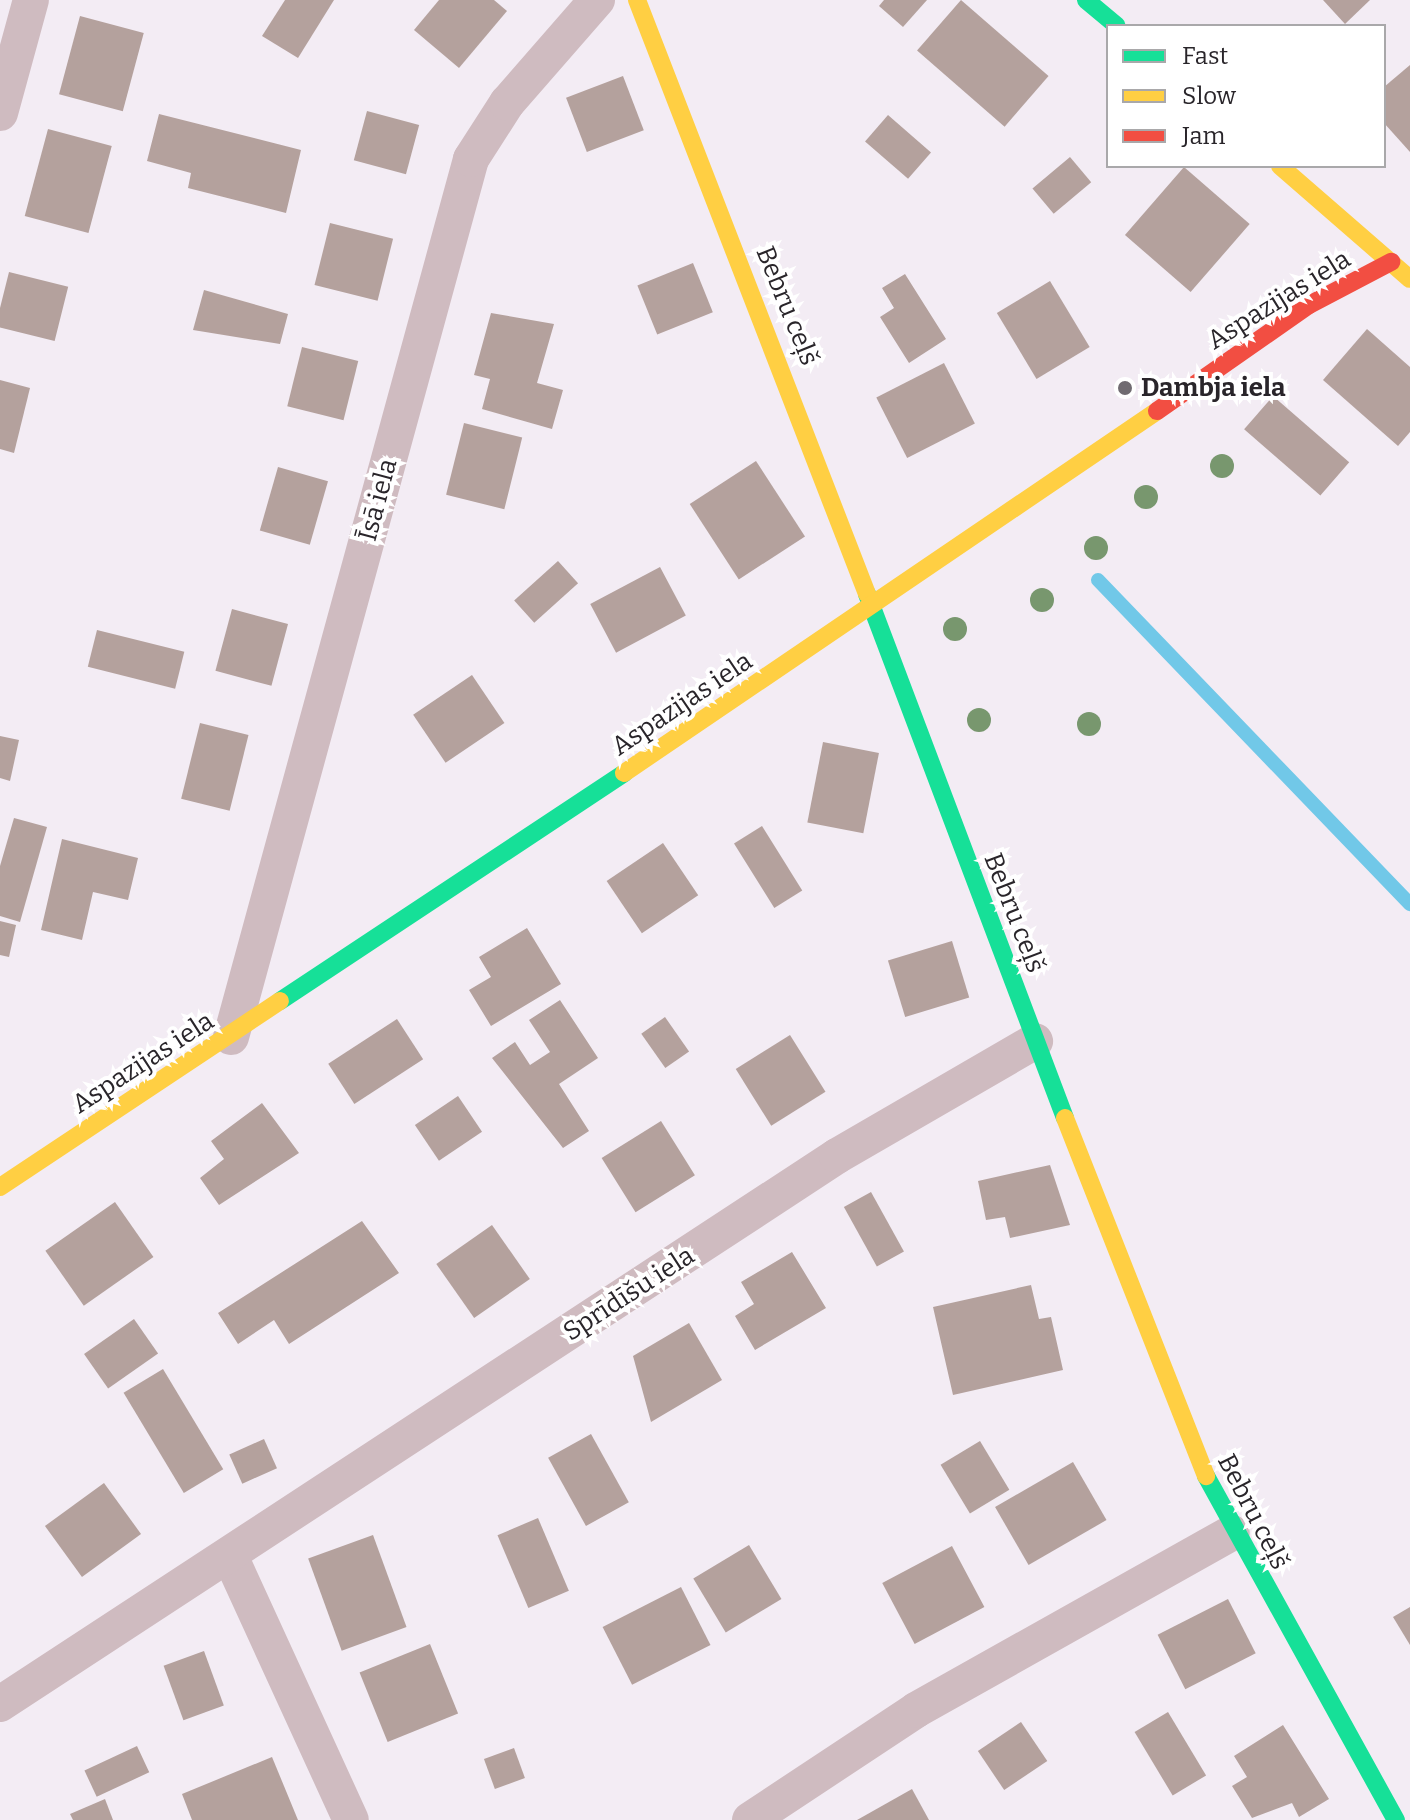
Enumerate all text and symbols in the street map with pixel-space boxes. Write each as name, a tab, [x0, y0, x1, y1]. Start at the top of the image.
legend	[1106, 24, 1386, 168]
text: Fast	[1182, 42, 1228, 70]
text: Slow	[1182, 82, 1236, 110]
text: Jam	[1182, 122, 1225, 150]
street label: Bebru ceļš	[749, 242, 825, 370]
street label: Aspazijas iela	[1202, 244, 1356, 356]
place label: Dambja iela	[1141, 372, 1286, 404]
marker: Dambja iela	[1116, 379, 1134, 397]
street label: Īsā iela	[352, 455, 404, 545]
street label: Aspazijas iela	[606, 646, 758, 762]
street label: Bebru ceļš	[977, 849, 1051, 977]
street label: Aspazijas iela	[66, 1006, 220, 1120]
street label: Sprīdīšu iela	[558, 1240, 700, 1348]
street label: Bebru ceļš	[1211, 1449, 1295, 1575]

